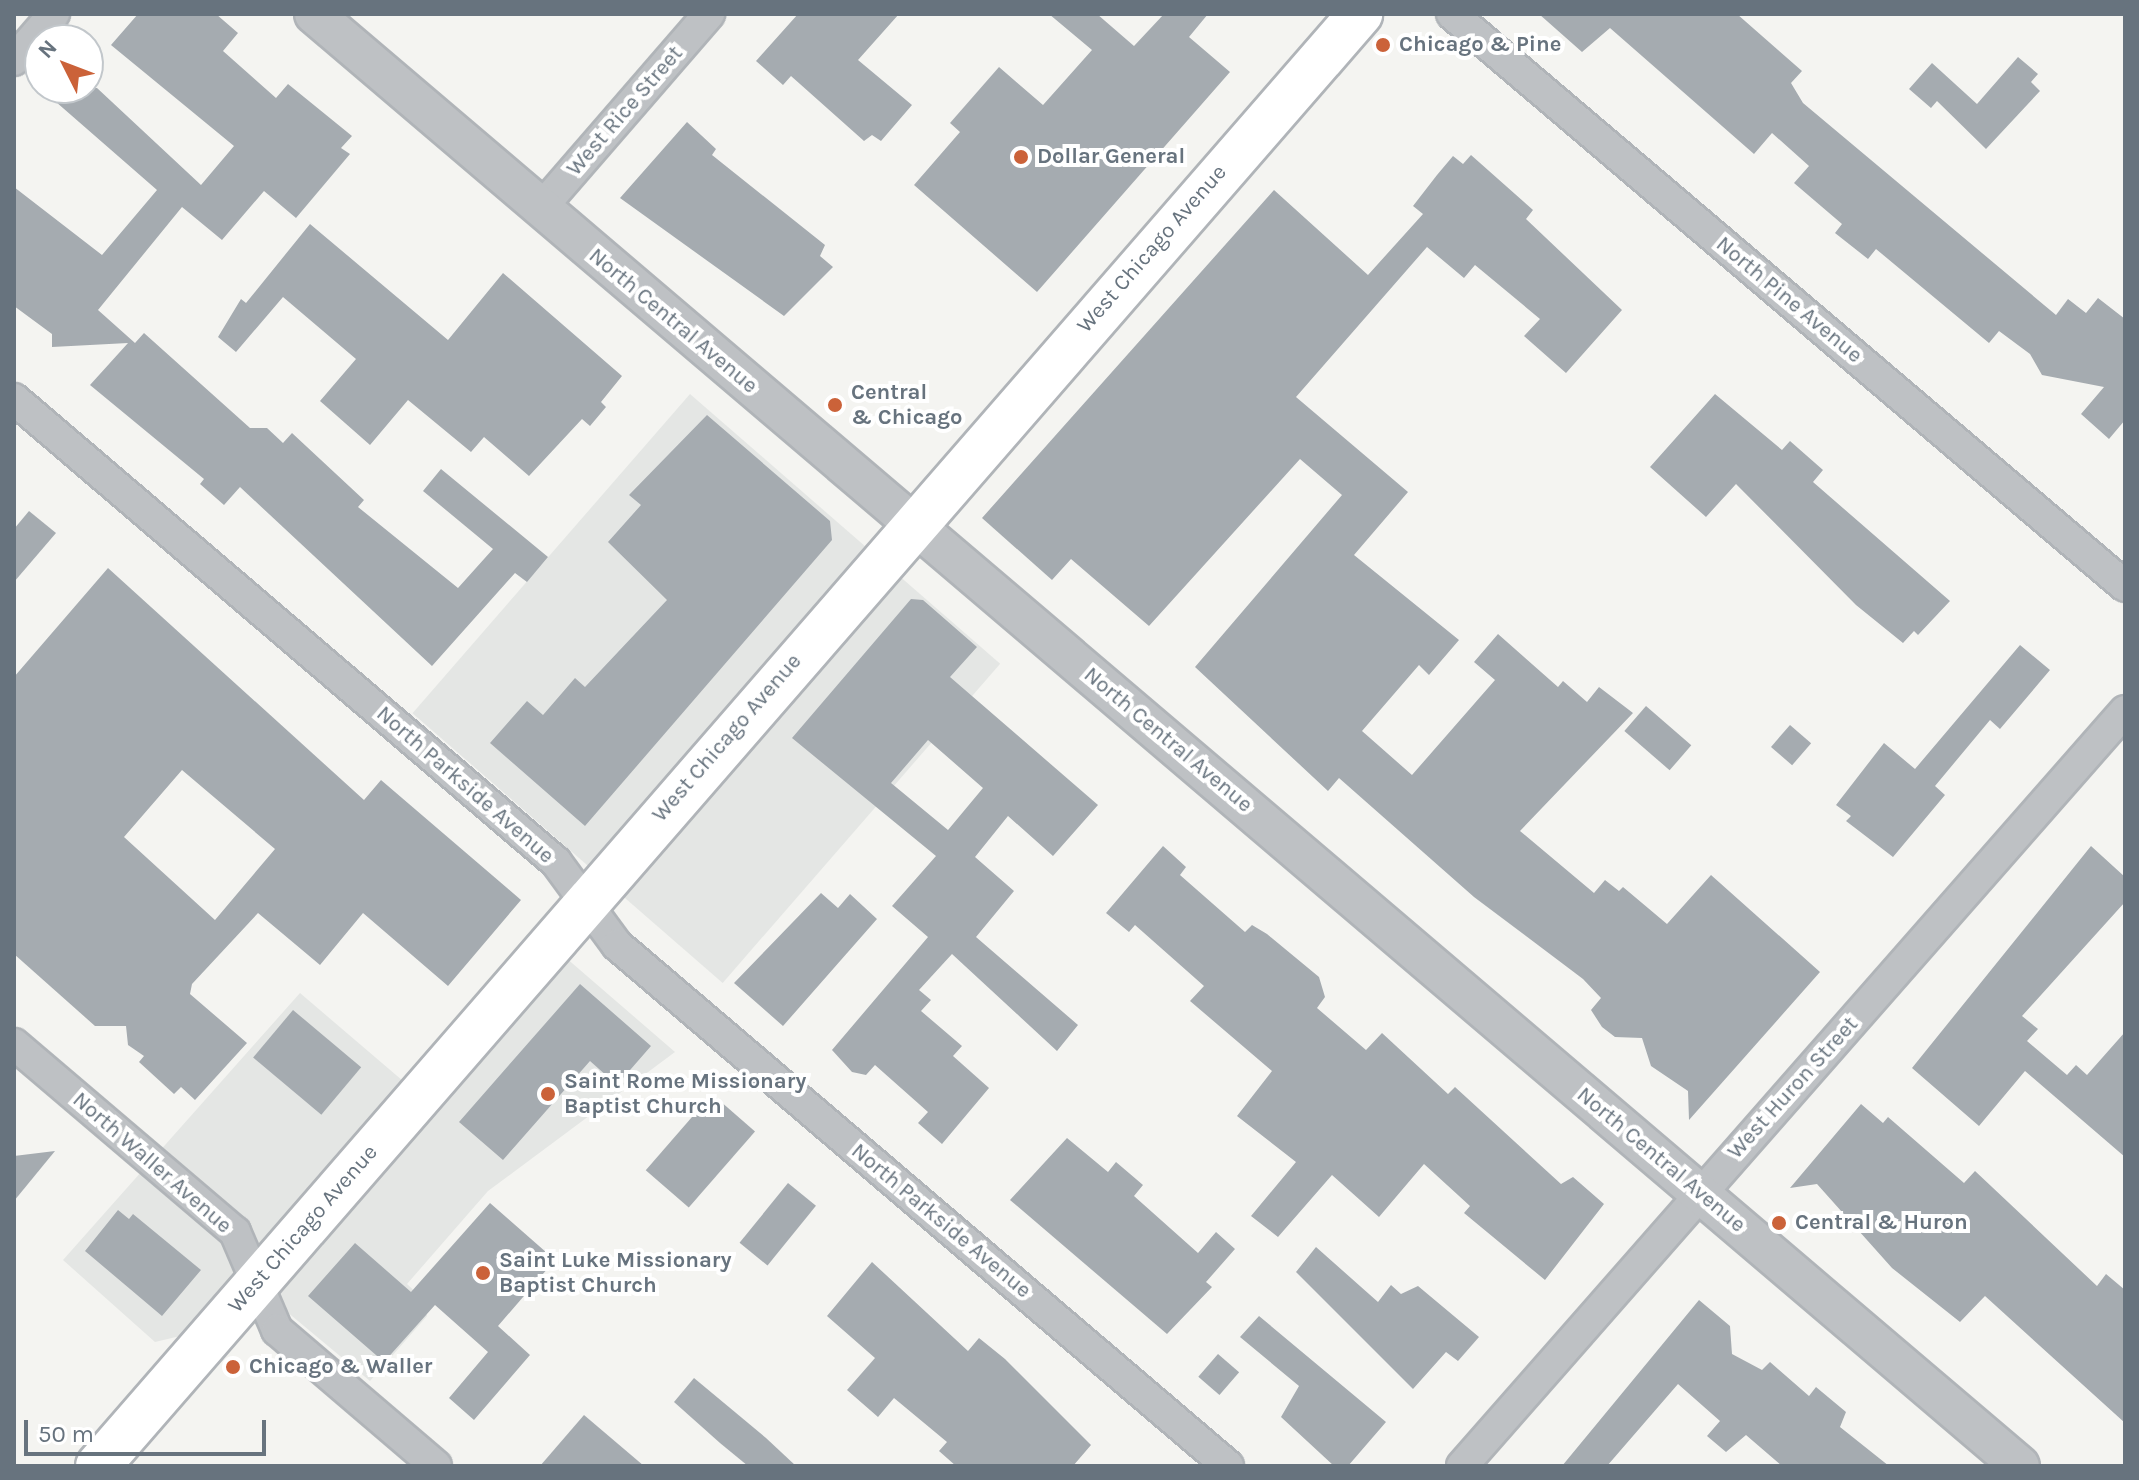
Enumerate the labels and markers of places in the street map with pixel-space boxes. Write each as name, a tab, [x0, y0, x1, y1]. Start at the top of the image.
place label: Chicago & Pine	[1399, 32, 1561, 58]
marker: Chicago & Pine	[1374, 36, 1392, 54]
place label: Dollar General	[1037, 144, 1185, 170]
marker: Dollar General	[1012, 148, 1030, 166]
place label: Central & Chicago	[851, 379, 962, 430]
marker: Central & Chicago	[826, 396, 844, 414]
place label: Saint Rome Missionary Baptist Church	[564, 1068, 806, 1120]
marker: Saint Rome Missionary Baptist Church	[539, 1085, 557, 1103]
place label: Central & Huron	[1795, 1210, 1968, 1236]
marker: Central & Huron	[1770, 1214, 1788, 1232]
place label: Saint Luke Missionary Baptist Church	[499, 1247, 732, 1298]
marker: Saint Luke Missionary Baptist Church	[474, 1264, 492, 1282]
place label: Chicago & Waller	[249, 1354, 433, 1380]
marker: Chicago & Waller	[224, 1358, 242, 1376]

